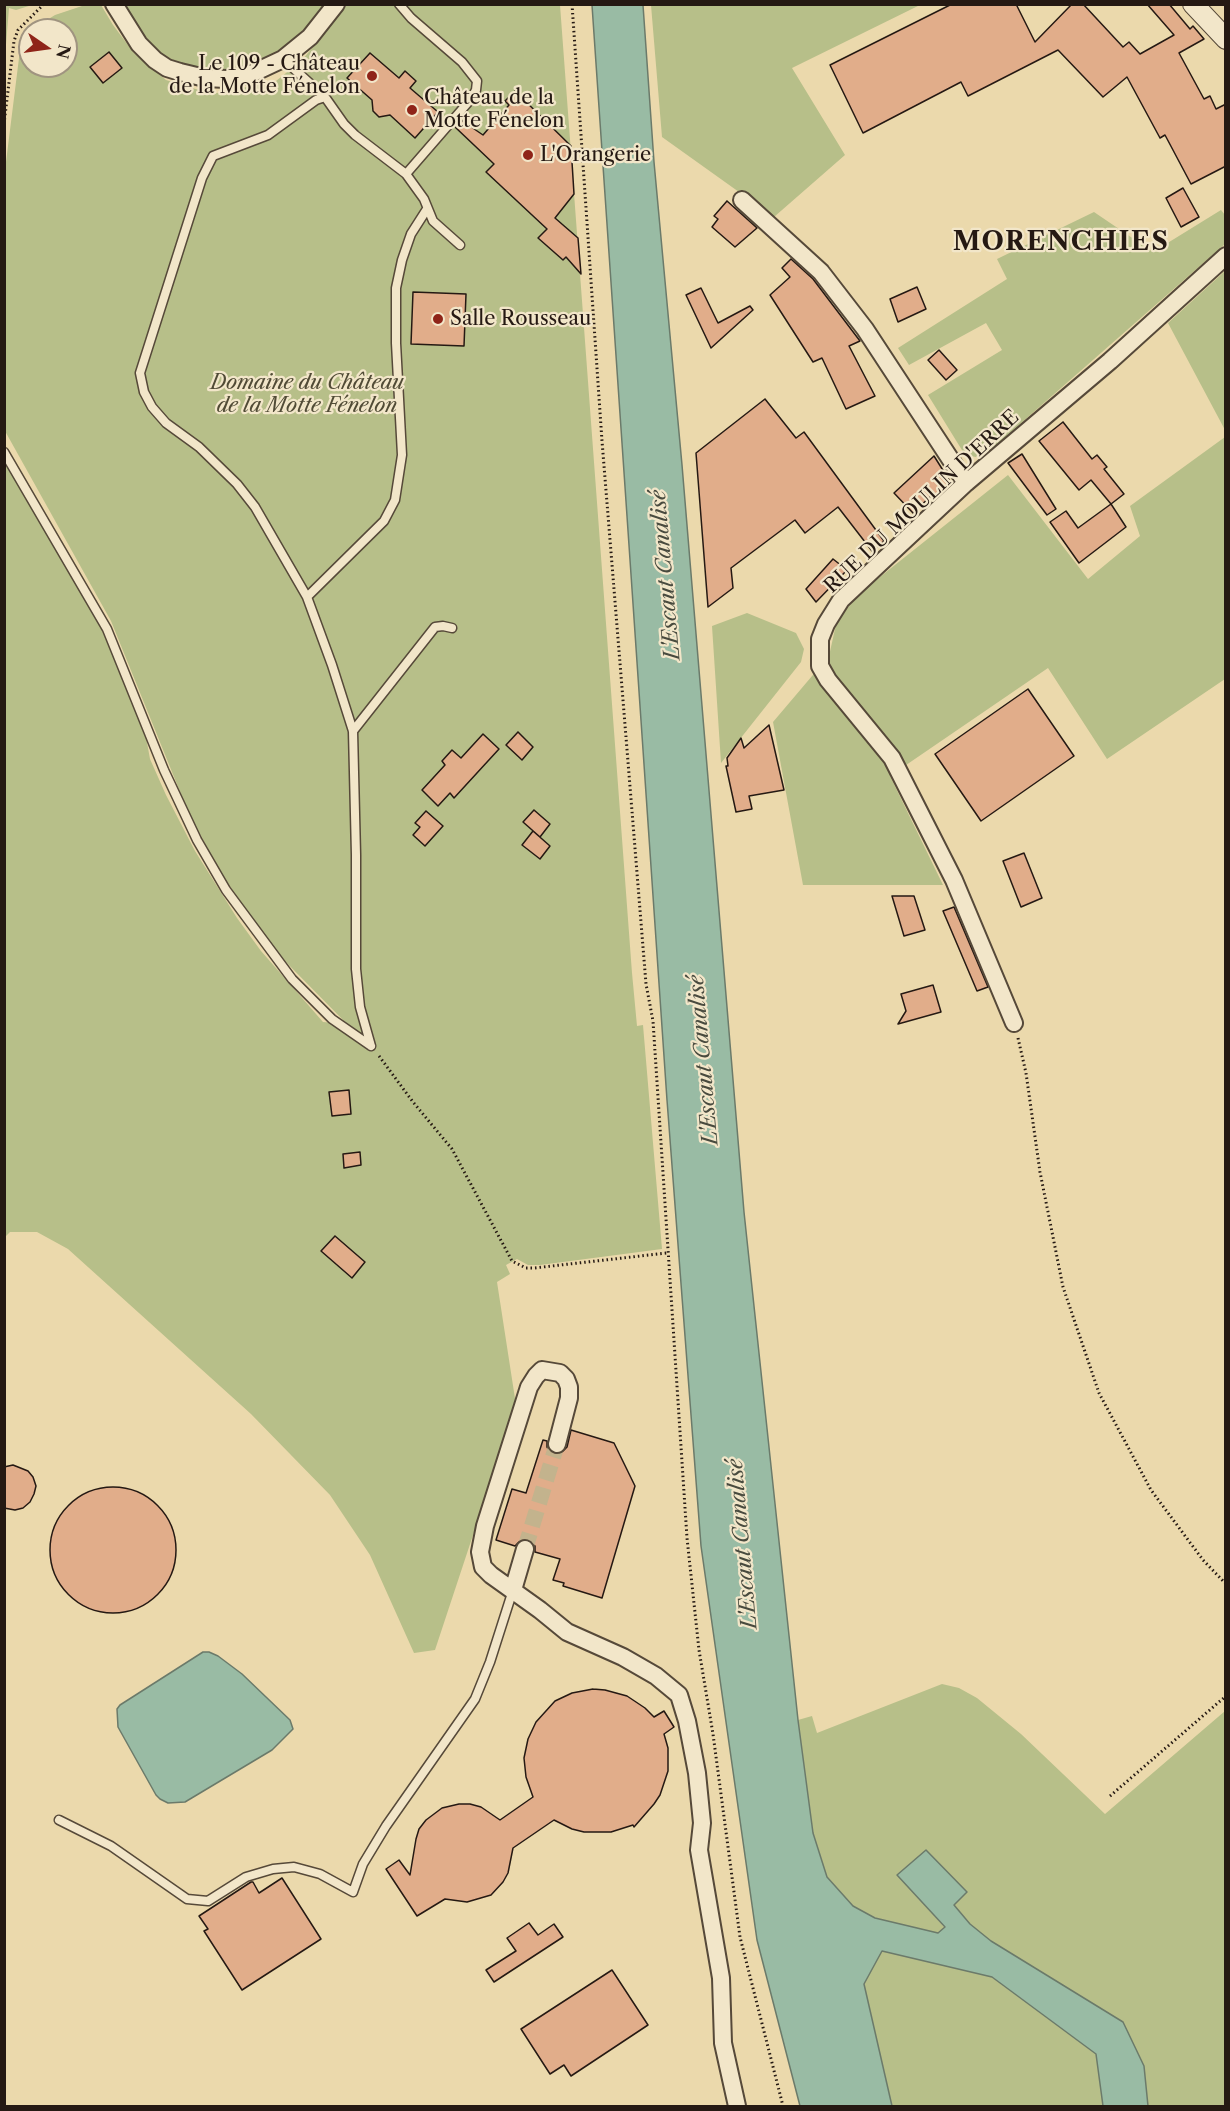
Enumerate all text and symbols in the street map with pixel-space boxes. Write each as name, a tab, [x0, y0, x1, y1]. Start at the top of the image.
north arrow	[18, 18, 78, 78]
text: N	[52, 43, 75, 61]
place label: Le 109 - Château de la Motte Fénelon	[169, 52, 360, 99]
marker: Le 109 - Château de la Motte Fénelon	[365, 69, 379, 83]
place label: Château de la Motte Fénelon	[424, 86, 564, 133]
marker: Château de la Motte Fénelon	[405, 103, 419, 117]
place label: L'Orangerie	[540, 143, 651, 167]
marker: L'Orangerie	[521, 148, 535, 162]
district label: MORENCHIES	[953, 226, 1169, 258]
place label: Salle Rousseau	[450, 307, 591, 331]
marker: Salle Rousseau	[431, 312, 445, 326]
park label: Domaine du Château de la Motte Fénelon	[210, 371, 404, 418]
street label: RUE DU MOULIN D'ERRE	[820, 405, 1024, 599]
water label: L'Escaut Canalisé	[646, 489, 686, 661]
water label: L'Escaut Canalisé	[684, 974, 724, 1146]
water label: L'Escaut Canalisé	[723, 1458, 763, 1630]

